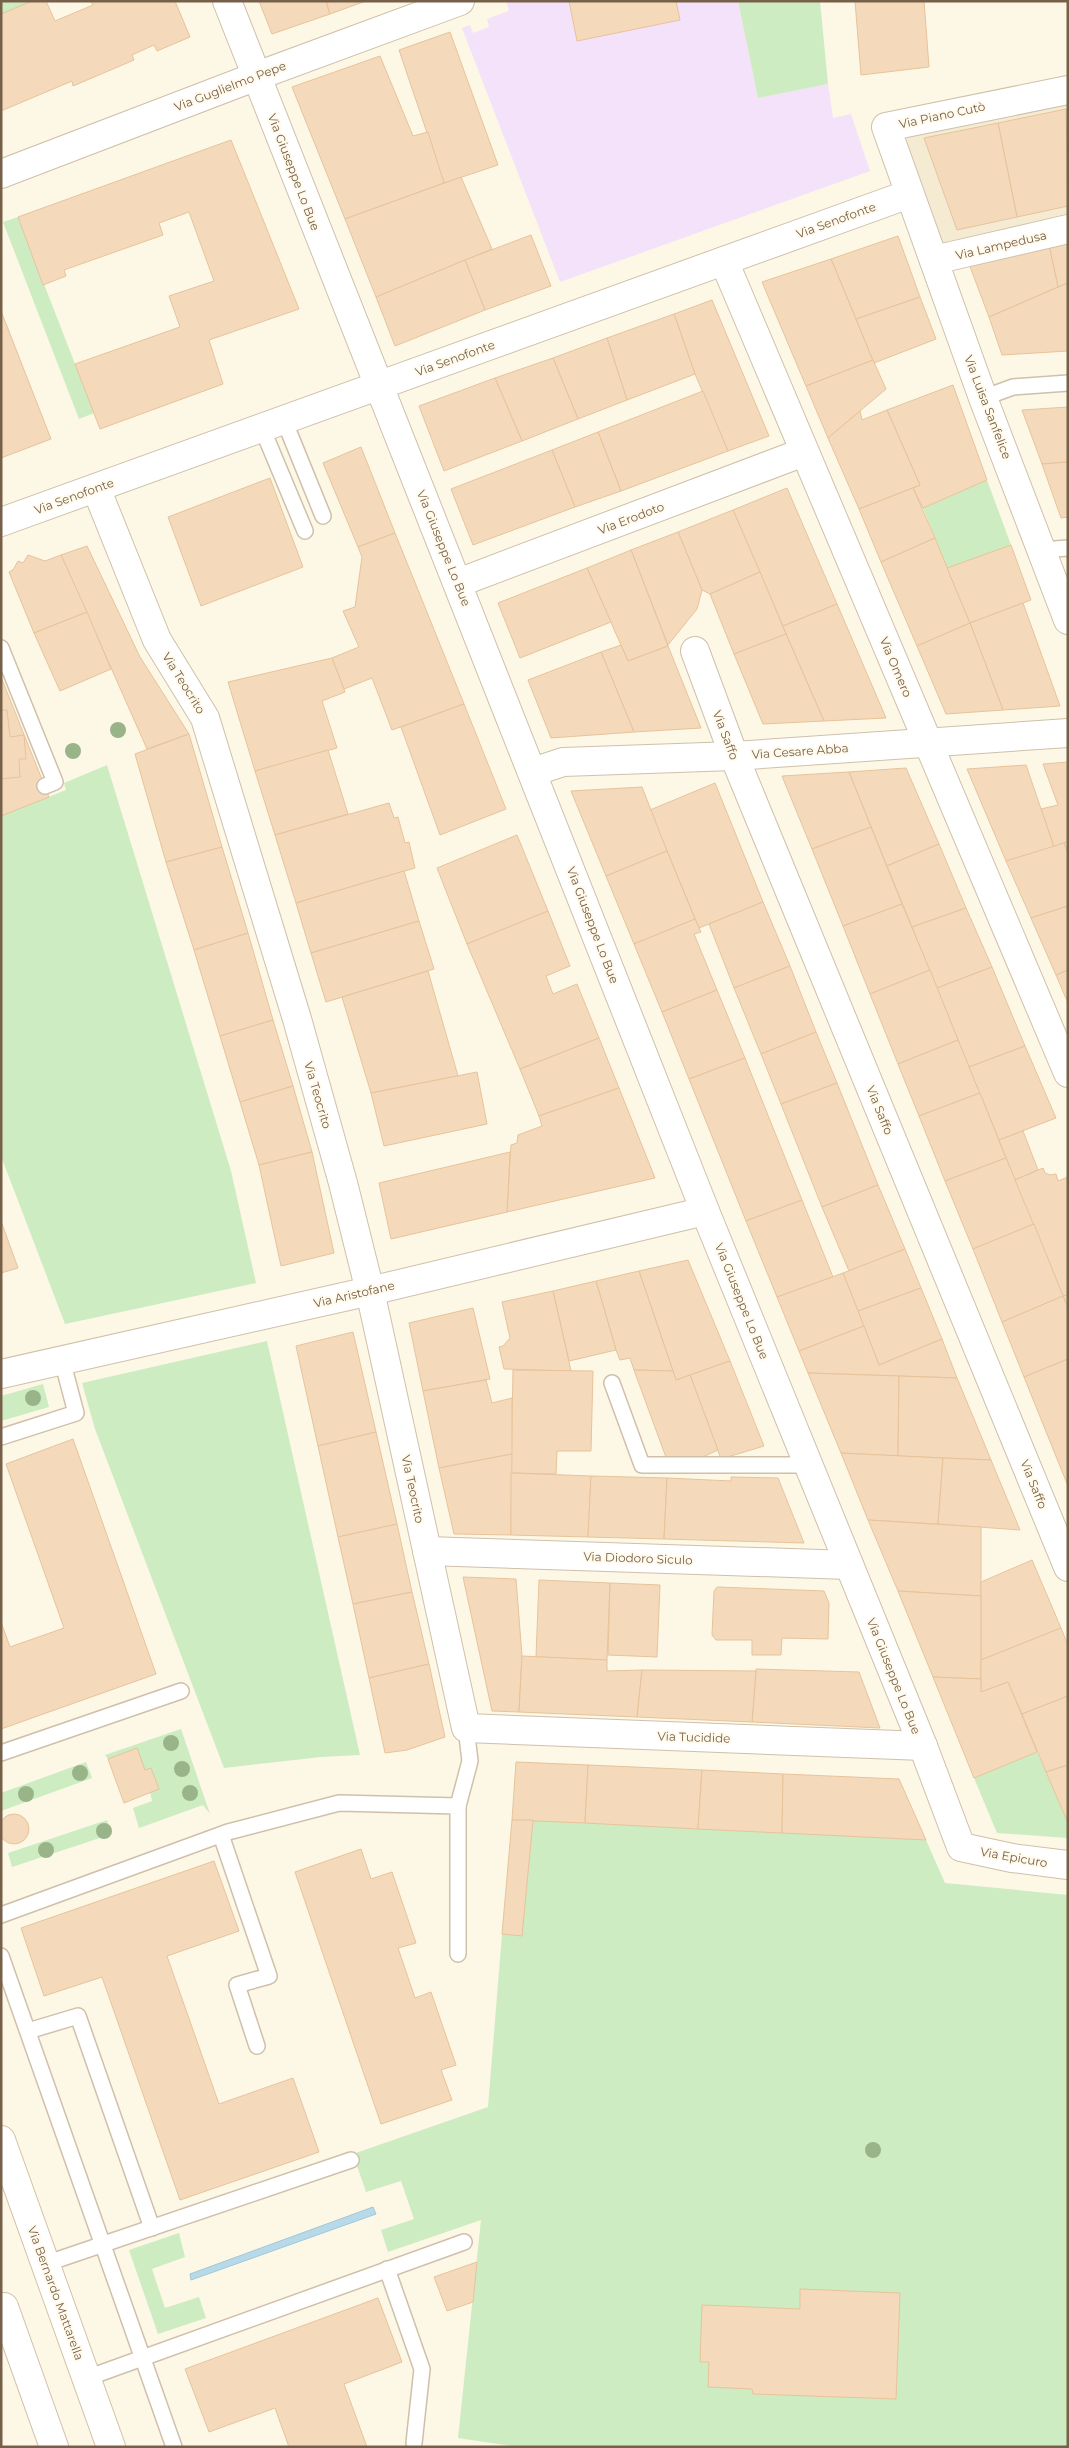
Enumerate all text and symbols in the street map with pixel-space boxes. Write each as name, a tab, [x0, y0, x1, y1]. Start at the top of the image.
street label: Via Guglielmo Pepe	[172, 58, 288, 114]
street label: Via Piano Cutò	[897, 99, 987, 131]
street label: Via Giuseppe Lo Bue	[265, 111, 323, 233]
street label: Via Senofonte	[794, 199, 878, 241]
street label: Via Lampedusa	[954, 227, 1048, 263]
street label: Via Senofonte	[413, 337, 497, 379]
street label: Via Luisa Sanfelice	[961, 353, 1015, 461]
street label: Via Senofonte	[32, 475, 116, 517]
street label: Via Giuseppe Lo Bue	[414, 488, 474, 608]
street label: Via Erodoto	[596, 499, 666, 537]
street label: Via Omero	[877, 635, 915, 699]
street label: Via Teocrito	[159, 650, 209, 716]
street label: Via Saffo	[710, 708, 742, 762]
street label: Via Cesare Abba	[751, 740, 849, 762]
street label: Via Giuseppe Lo Bue	[564, 864, 622, 986]
street label: Via Teocrito	[301, 1060, 335, 1130]
street label: Via Saffo	[863, 1083, 897, 1137]
street label: Via Giuseppe Lo Bue	[712, 1241, 772, 1361]
street label: Via Aristofane	[312, 1277, 396, 1311]
street label: Via Teocrito	[398, 1454, 428, 1524]
street label: Via Saffo	[1017, 1457, 1051, 1511]
street label: Via Diodoro Siculo	[583, 1549, 693, 1567]
street label: Via Giuseppe Lo Bue	[864, 1616, 924, 1736]
street label: Via Tucidide	[657, 1728, 731, 1746]
street label: Via Epicuro	[979, 1844, 1049, 1870]
street label: Via Bernardo Mattarella	[25, 2224, 87, 2362]

